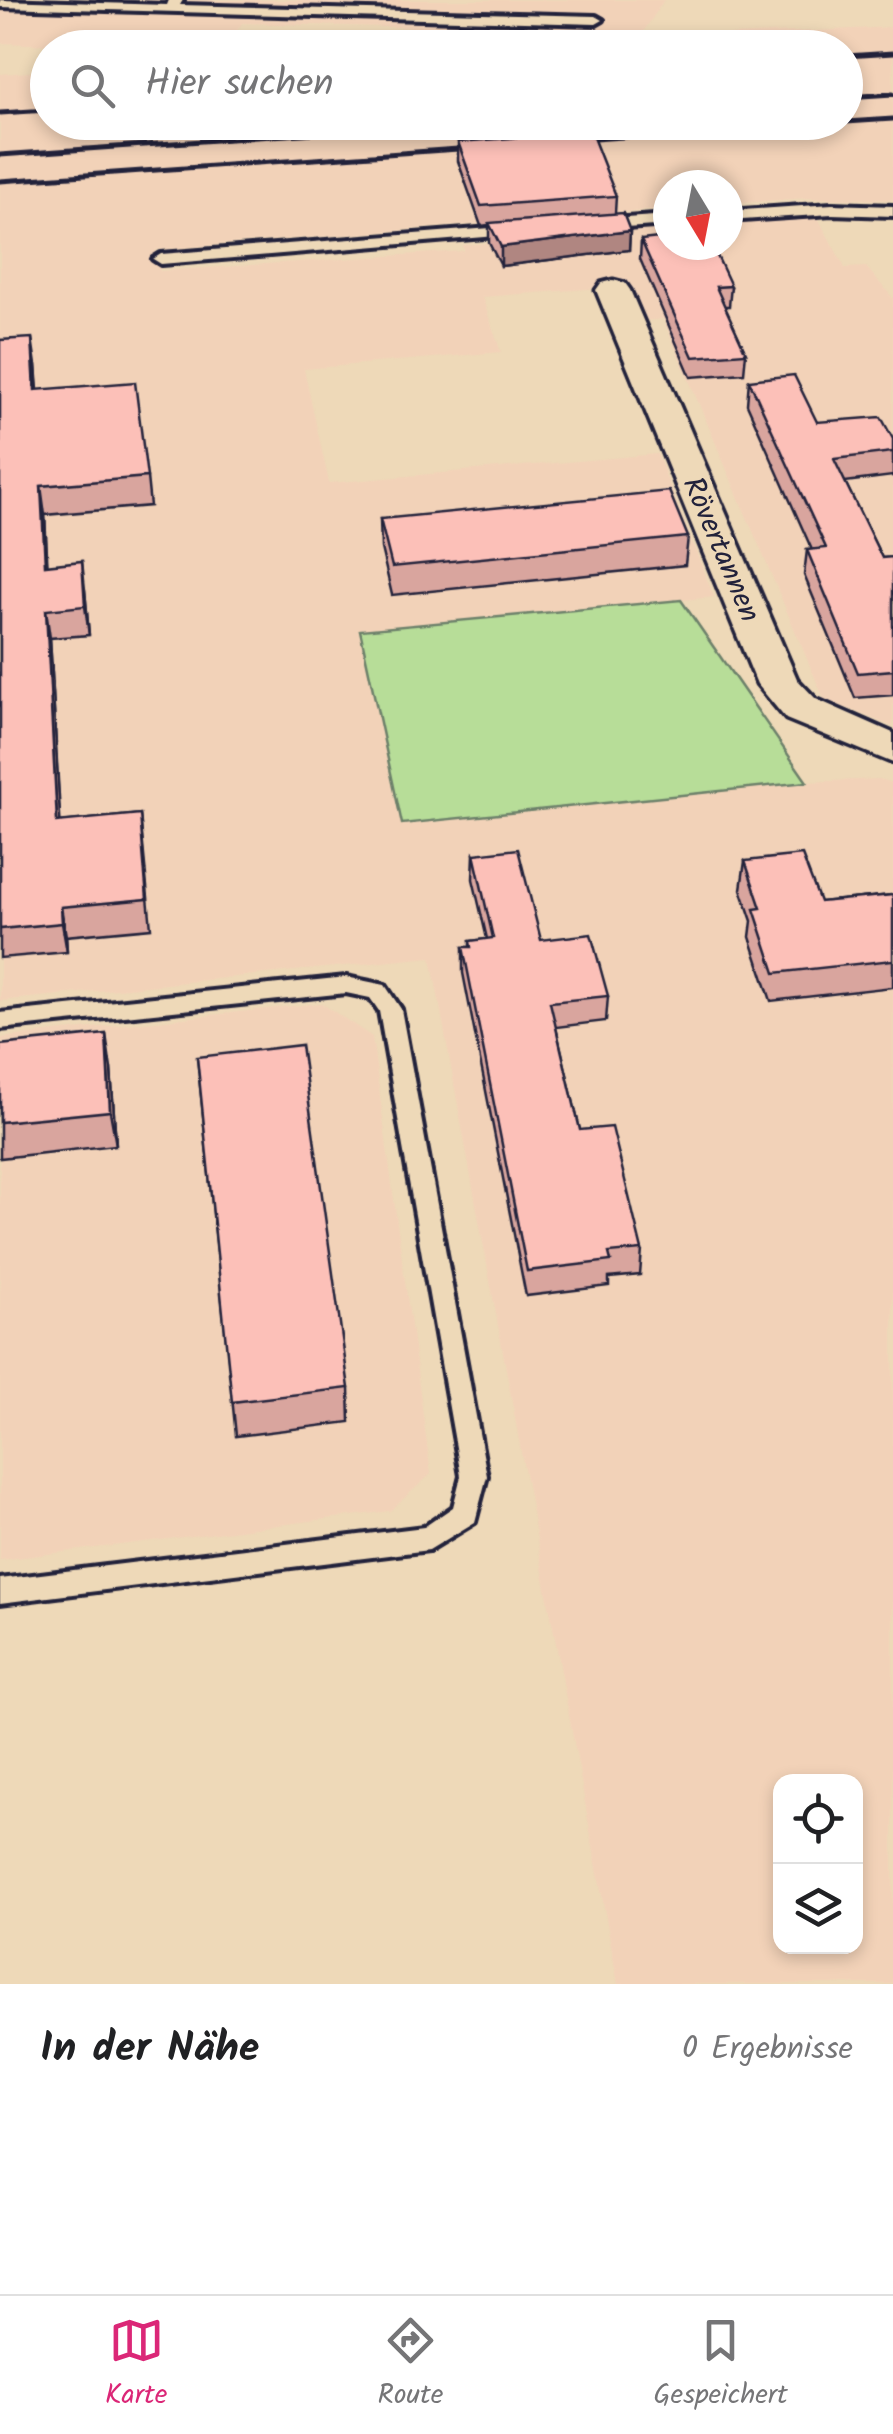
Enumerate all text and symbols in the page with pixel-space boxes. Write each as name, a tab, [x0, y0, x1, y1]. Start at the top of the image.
search box	[30, 30, 863, 140]
text: Hier suchen	[145, 55, 334, 115]
icon: search	[65, 58, 120, 113]
north arrow	[653, 170, 743, 260]
street label: Rövertannen	[668, 469, 772, 630]
map controls	[773, 1774, 863, 1954]
button: locate	[773, 1774, 863, 1864]
button: layers	[773, 1864, 863, 1954]
text: In der Nähe	[40, 2016, 259, 2083]
text: 0 Ergebnisse	[682, 2024, 853, 2075]
tab: Karte	[105, 2313, 167, 2418]
tab: Route	[377, 2313, 443, 2418]
tab: Gespeichert	[654, 2313, 788, 2418]

